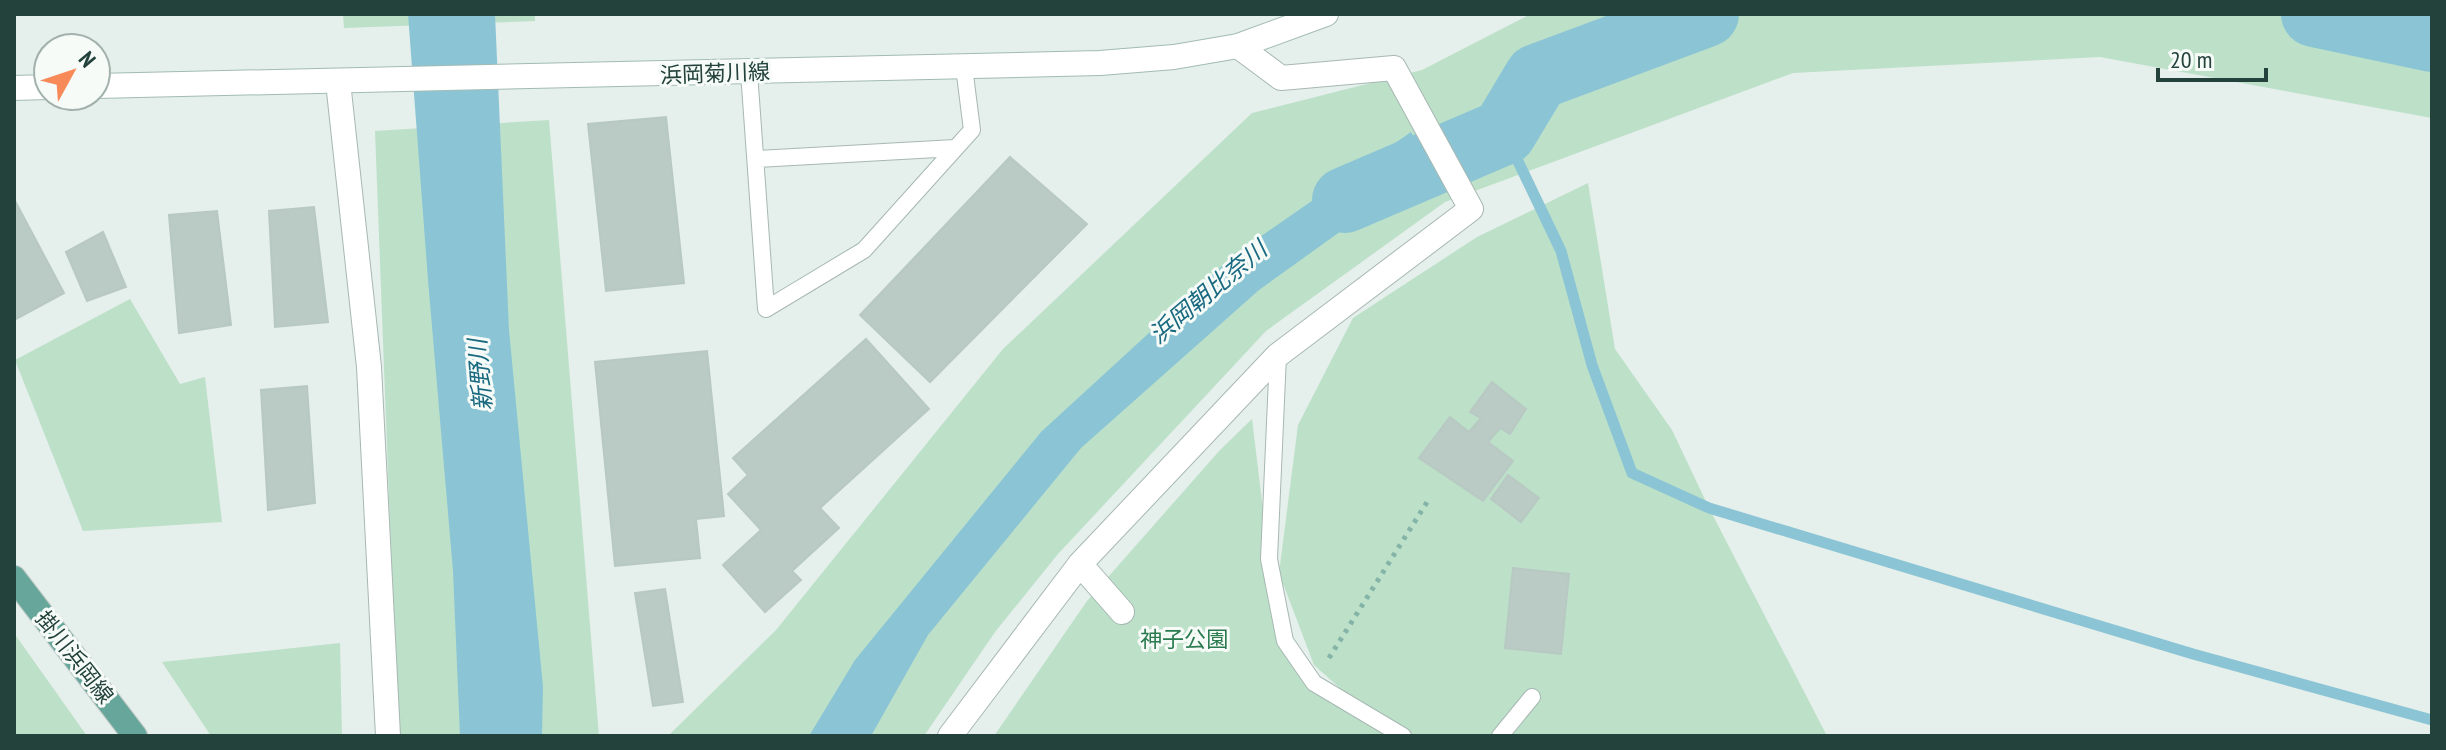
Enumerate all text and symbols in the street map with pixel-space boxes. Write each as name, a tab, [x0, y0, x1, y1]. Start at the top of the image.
north arrow	[32, 32, 112, 112]
scale bar	[2158, 32, 2266, 82]
text: 20 m	[2170, 44, 2212, 75]
text: N	[73, 46, 102, 73]
street label: 浜岡菊川線	[660, 57, 770, 89]
water label: 浜岡朝比奈川	[1143, 232, 1275, 350]
water label: 新野川	[461, 335, 499, 412]
street label: 掛川浜岡線	[30, 605, 120, 709]
park label: 神子公園	[1140, 625, 1228, 653]

